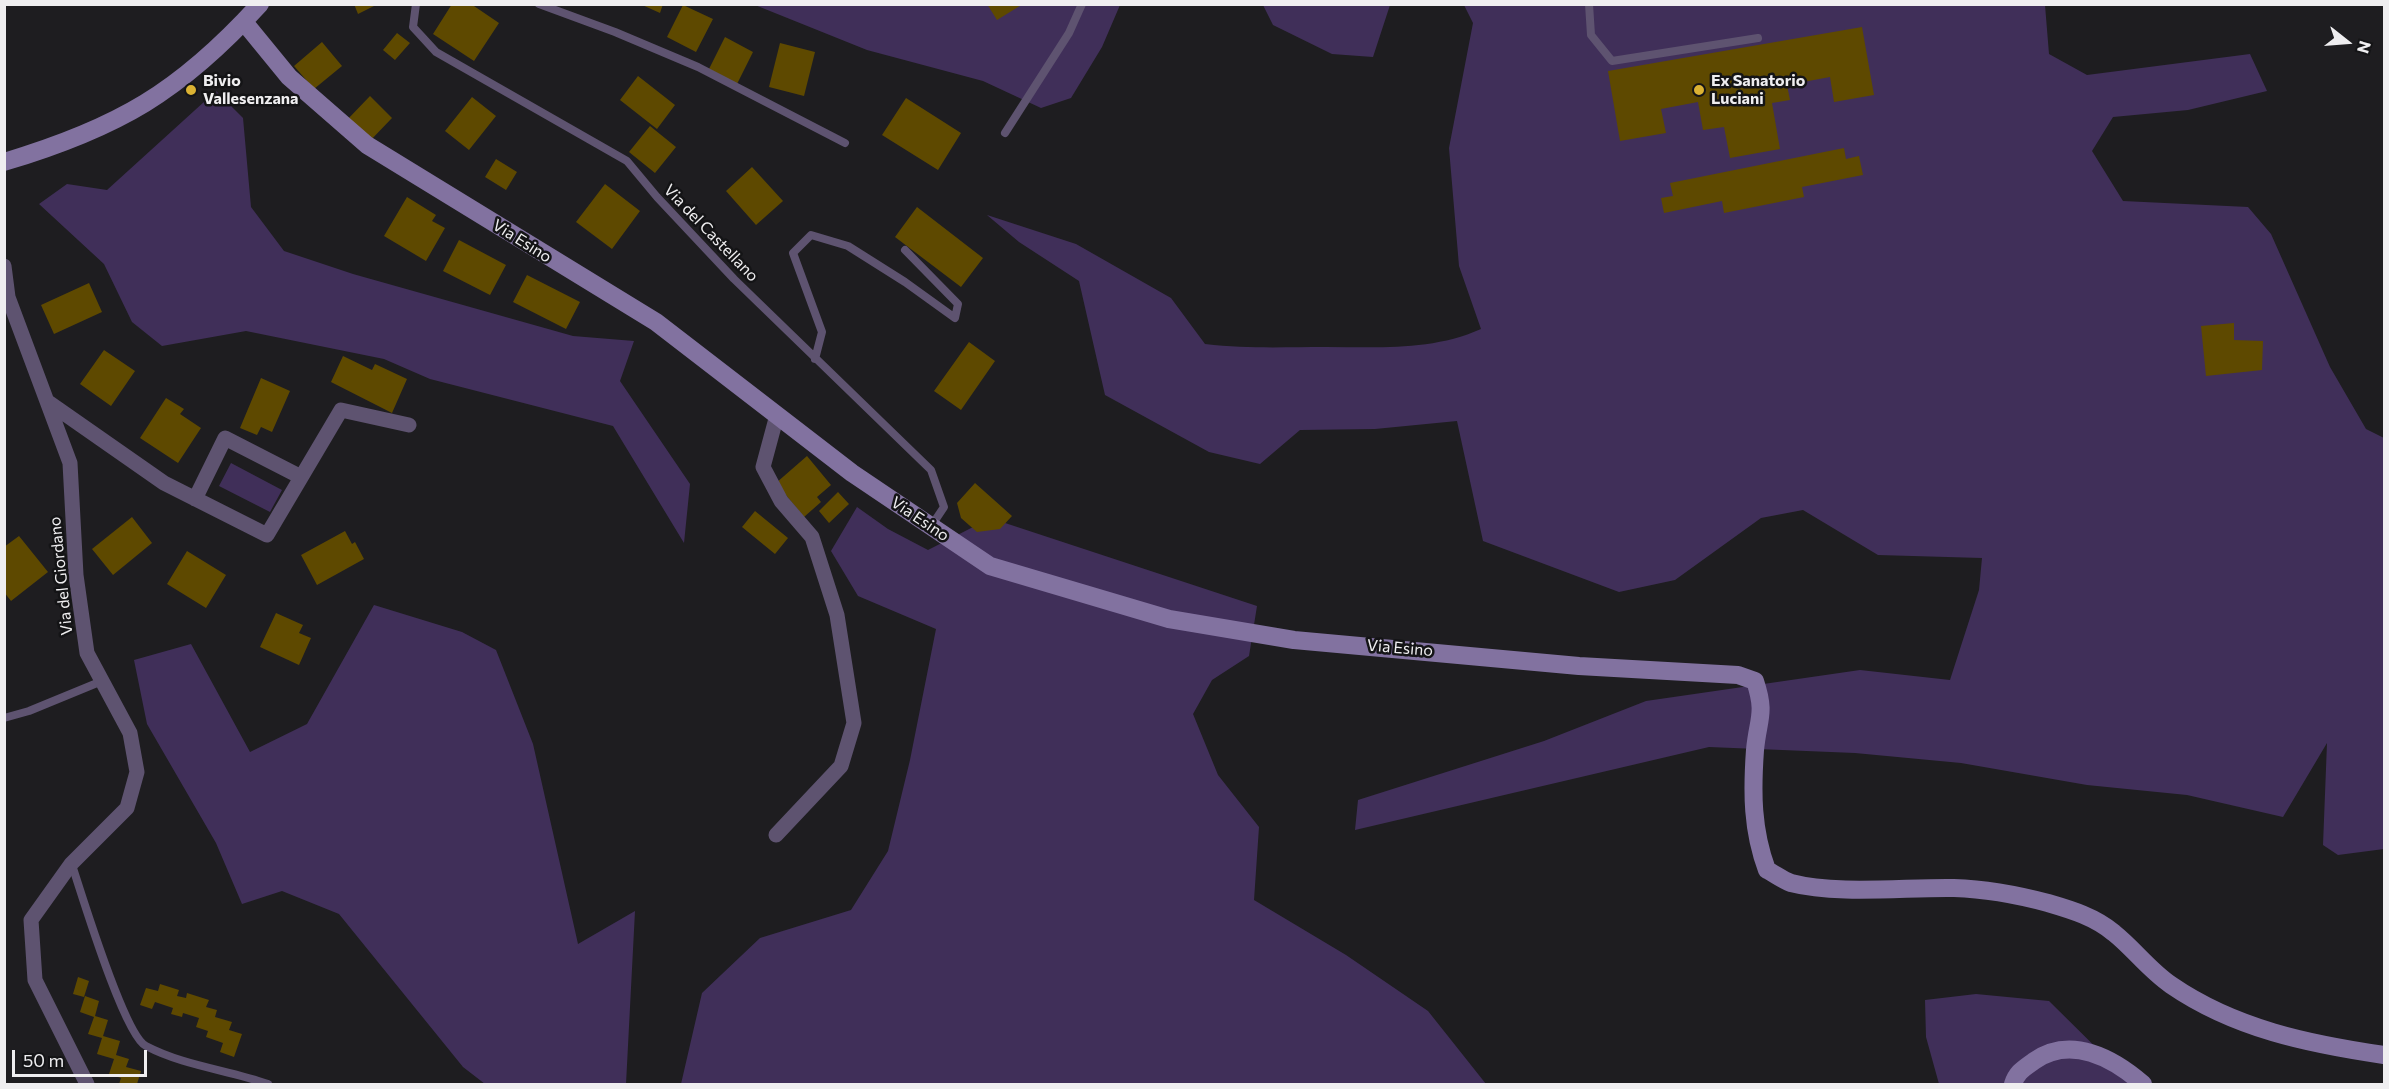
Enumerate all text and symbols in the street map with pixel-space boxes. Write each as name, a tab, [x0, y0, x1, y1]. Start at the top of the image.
north arrow	[2317, 12, 2377, 72]
text: N	[2354, 39, 2376, 56]
place label: Bivio Vallesenzana	[203, 71, 299, 109]
place label: Ex Sanatorio Luciani	[1711, 71, 1805, 109]
marker: Bivio Vallesenzana	[184, 83, 198, 97]
marker: Ex Sanatorio Luciani	[1692, 83, 1706, 97]
street label: Via del Castellano	[660, 180, 762, 286]
street label: Via Esino	[489, 215, 555, 267]
street label: Via Esino	[887, 493, 953, 545]
street label: Via del Giordano	[45, 516, 77, 636]
street label: Via Esino	[1366, 636, 1434, 660]
scale bar	[15, 1038, 150, 1076]
text: 50 m	[23, 1049, 64, 1071]

